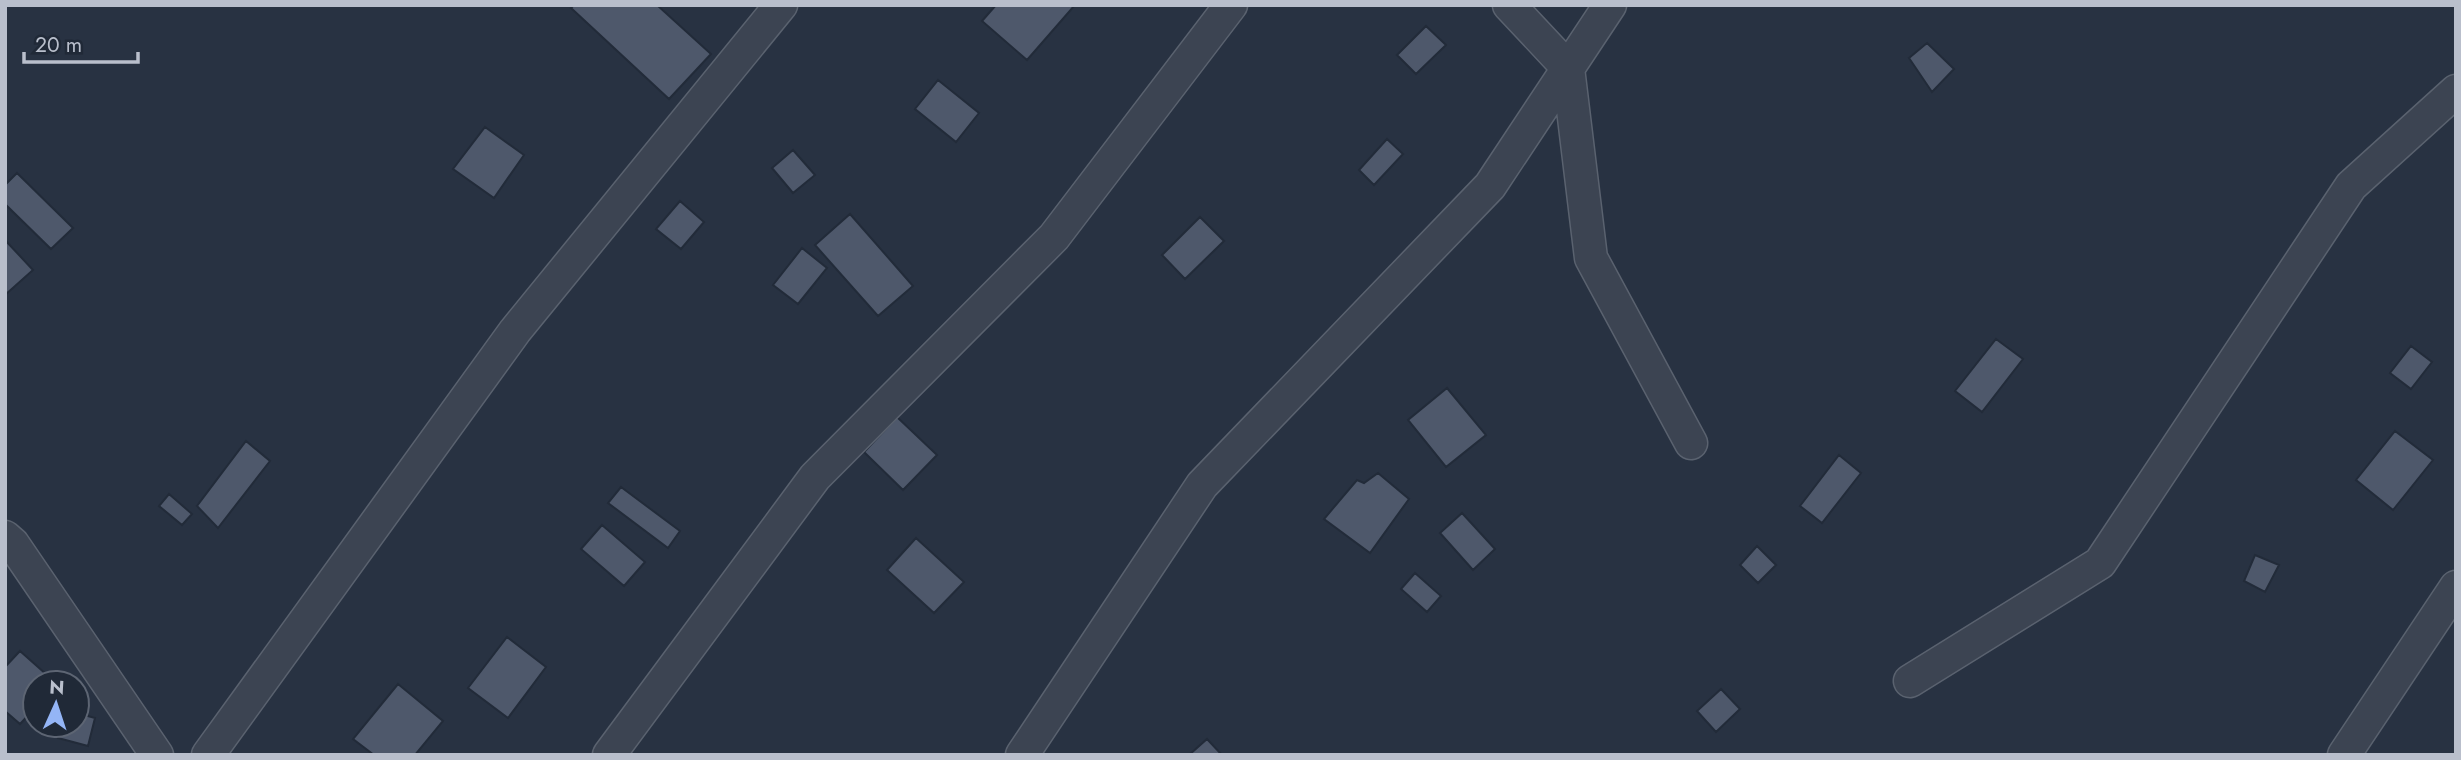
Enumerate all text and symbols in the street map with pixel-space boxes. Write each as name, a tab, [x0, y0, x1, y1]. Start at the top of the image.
scale bar	[24, 21, 138, 65]
text: 20 m	[35, 30, 82, 60]
north arrow	[21, 669, 91, 739]
text: N	[49, 674, 65, 701]

